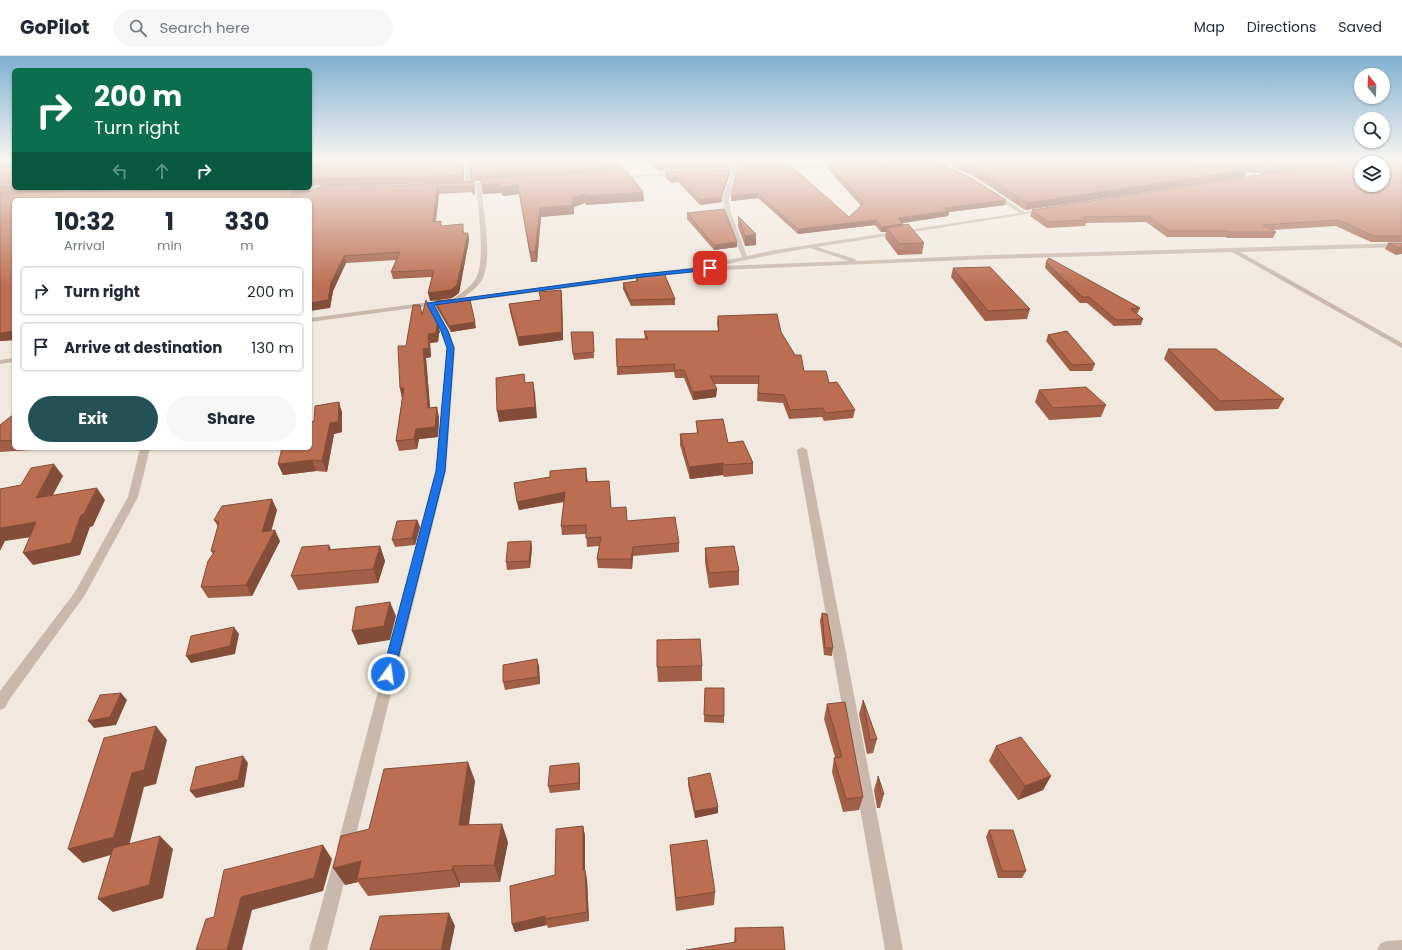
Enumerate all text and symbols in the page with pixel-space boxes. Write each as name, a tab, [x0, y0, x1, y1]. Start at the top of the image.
search box	[113, 10, 393, 46]
text: GoPilot	[20, 14, 89, 41]
icon: search	[127, 17, 149, 39]
text: Search here	[159, 17, 250, 38]
text: Map	[1194, 17, 1225, 37]
text: Directions	[1247, 17, 1316, 37]
text: Saved	[1338, 17, 1382, 37]
north arrow	[1354, 68, 1390, 104]
map controls	[1354, 68, 1390, 192]
text: 200 m	[94, 77, 182, 116]
icon: right	[28, 84, 80, 136]
button: search	[1354, 112, 1390, 148]
text: Turn right	[94, 115, 180, 140]
button: layers	[1354, 156, 1390, 192]
icon: left	[109, 160, 131, 182]
icon: ahead	[151, 160, 173, 182]
icon: right	[193, 160, 215, 182]
text: 10:32	[55, 205, 114, 238]
text: 1	[165, 205, 174, 238]
text: 330	[225, 205, 269, 238]
text: Arrival	[64, 236, 105, 255]
text: min	[157, 236, 182, 255]
text: m	[240, 236, 254, 255]
pin	[693, 251, 727, 285]
icon: arrive	[699, 257, 721, 279]
icon: right	[30, 280, 52, 302]
text: Turn right	[64, 281, 140, 302]
text: 200 m	[247, 281, 294, 302]
icon: arrive	[30, 336, 52, 358]
text: Arrive at destination	[64, 337, 222, 358]
text: 130 m	[251, 337, 294, 358]
button: Exit	[28, 396, 158, 442]
button: Share	[166, 396, 296, 442]
position arrow	[367, 653, 409, 695]

